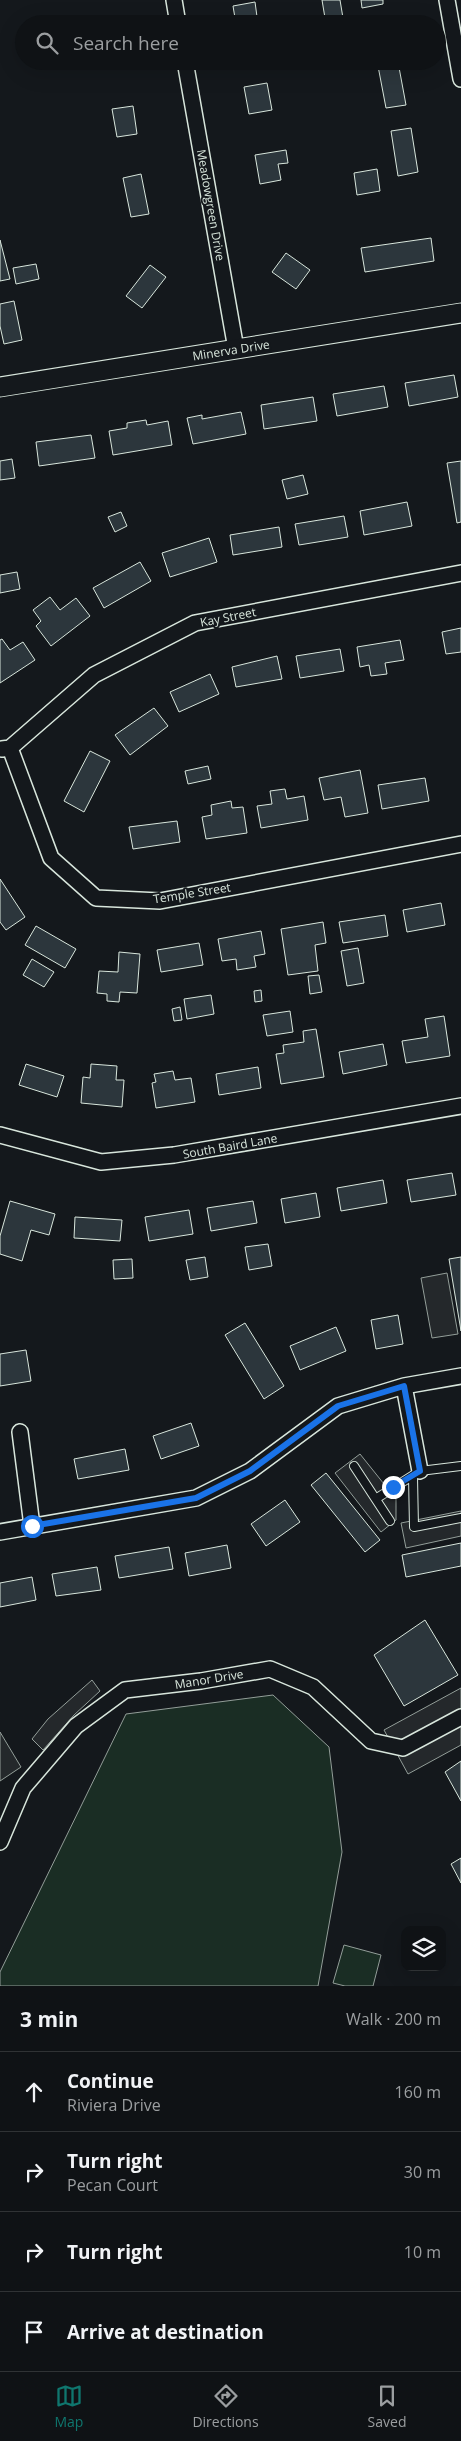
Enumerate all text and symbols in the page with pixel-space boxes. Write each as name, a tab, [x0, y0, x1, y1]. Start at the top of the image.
search box	[15, 15, 446, 70]
icon: search	[33, 29, 61, 57]
text: Search here	[73, 30, 179, 56]
street label: Meadowgreen Drive	[193, 148, 229, 262]
street label: Minerva Drive	[191, 335, 271, 364]
street label: Kay Street	[199, 603, 257, 631]
street label: Temple Street	[152, 878, 232, 908]
street label: South Baird Lane	[181, 1129, 279, 1163]
route end	[382, 1476, 405, 1499]
route start	[21, 1515, 44, 1538]
street label: Manor Drive	[173, 1665, 245, 1693]
map controls	[401, 1926, 446, 1971]
button: layers	[401, 1926, 446, 1971]
text: 3 min	[20, 2005, 78, 2033]
text: Walk · 200 m	[346, 2008, 441, 2030]
text: Continue	[67, 2068, 154, 2094]
icon: ahead	[20, 2078, 48, 2106]
text: 160 m	[395, 2081, 441, 2103]
text: Riviera Drive	[67, 2094, 161, 2116]
text: Turn right	[67, 2148, 162, 2174]
icon: right	[20, 2158, 48, 2186]
text: 30 m	[404, 2161, 441, 2183]
text: Pecan Court	[67, 2174, 158, 2196]
icon: right	[20, 2238, 48, 2266]
text: Turn right	[67, 2239, 162, 2265]
text: 10 m	[404, 2241, 441, 2263]
icon: arrive	[20, 2318, 48, 2346]
text: Arrive at destination	[67, 2319, 264, 2345]
tab: Map	[54, 2382, 83, 2431]
tab: Directions	[192, 2382, 259, 2431]
tab: Saved	[368, 2382, 406, 2431]

